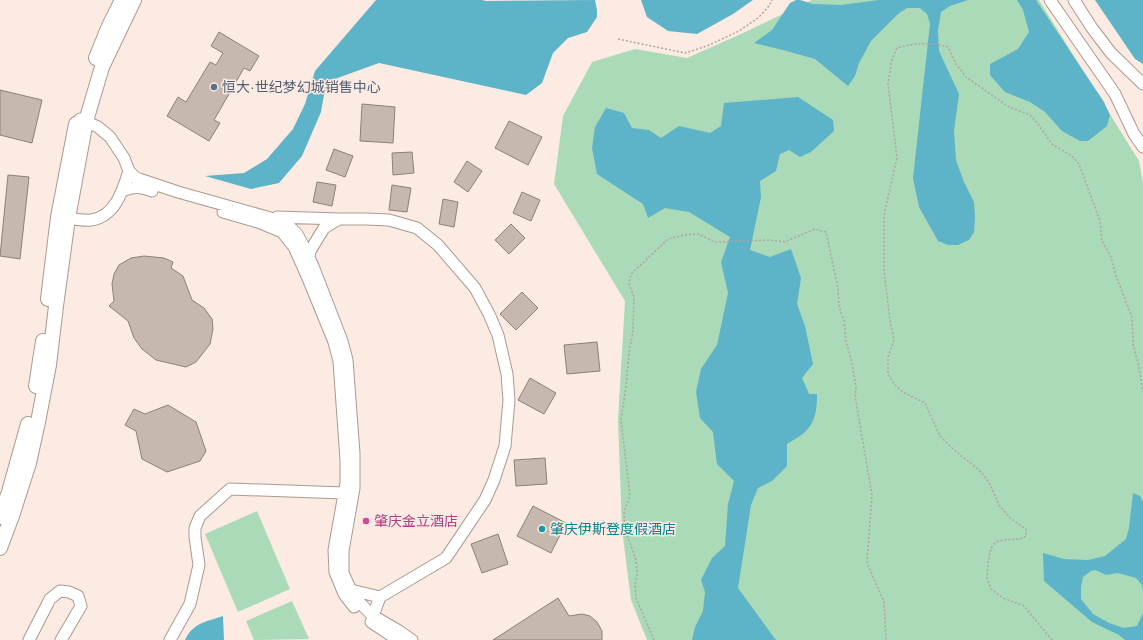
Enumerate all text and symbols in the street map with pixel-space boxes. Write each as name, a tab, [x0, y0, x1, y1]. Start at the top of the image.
place label: 恒大·世纪梦幻城销售中心	[222, 79, 381, 95]
marker: 恒大·世纪梦幻城销售中心	[209, 82, 219, 92]
place label: 肇庆金立酒店	[374, 513, 458, 529]
marker: 肇庆金立酒店	[361, 516, 371, 526]
place label: 肇庆伊斯登度假酒店	[550, 521, 676, 537]
marker: 肇庆伊斯登度假酒店	[537, 524, 547, 534]

